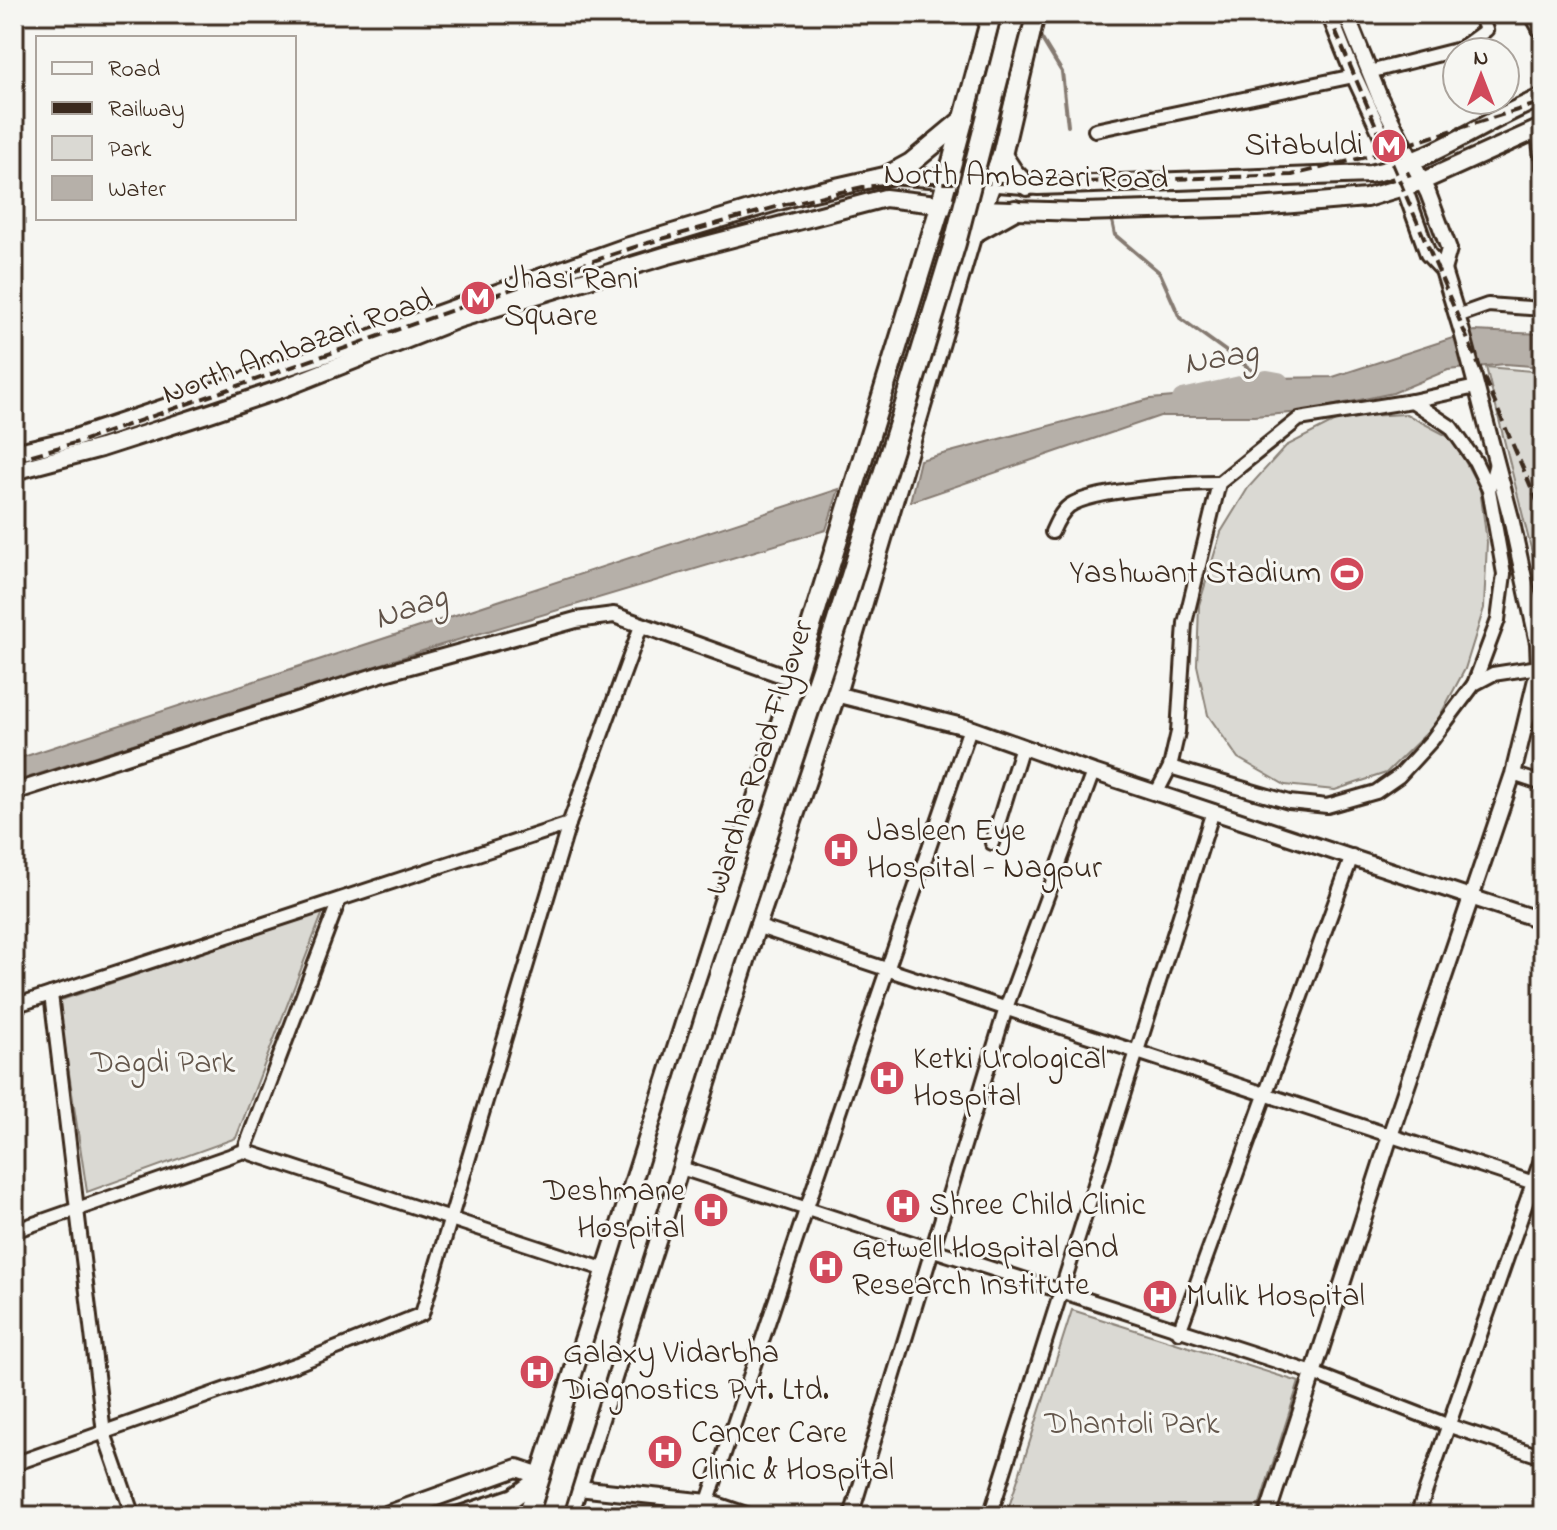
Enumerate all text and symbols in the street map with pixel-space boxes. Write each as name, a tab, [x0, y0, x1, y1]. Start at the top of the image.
legend	[36, 36, 296, 220]
north arrow	[1441, 36, 1521, 116]
text: N	[1474, 43, 1488, 75]
text: Road	[108, 53, 161, 88]
text: Railway	[108, 93, 185, 129]
place label: Sitabuldi	[1244, 123, 1363, 170]
metro station icon: Sitabuldi	[1370, 127, 1408, 165]
text: Park	[108, 133, 152, 168]
street label: North Ambazari Road	[883, 152, 1169, 204]
text: Water	[108, 173, 166, 208]
place label: Jhasi Rani Square	[504, 257, 639, 341]
street label: North Ambazari Road	[156, 277, 440, 419]
metro station icon: Jhasi Rani Square	[459, 279, 497, 317]
water label: Naag	[1180, 328, 1263, 390]
place label: Yashwant Stadium	[1069, 551, 1321, 598]
sports icon: Yashwant Stadium	[1328, 555, 1366, 593]
water label: Naag	[367, 573, 455, 645]
street label: Wardha Road Flyover	[694, 614, 828, 902]
place label: Jasleen Eye Hospital - Nagpur	[867, 809, 1102, 893]
hospital icon: Jasleen Eye Hospital - Nagpur	[822, 831, 860, 869]
place label: Ketki Urological Hospital	[913, 1037, 1106, 1121]
park label: Dagdi Park	[90, 1041, 236, 1088]
hospital icon: Ketki Urological Hospital	[868, 1059, 906, 1097]
place label: Deshmane Hospital	[542, 1169, 686, 1253]
place label: Shree Child Clinic	[929, 1183, 1146, 1230]
hospital icon: Shree Child Clinic	[884, 1187, 922, 1225]
hospital icon: Deshmane Hospital	[692, 1191, 730, 1229]
place label: Getwell Hospital and Research Institute	[852, 1226, 1118, 1310]
hospital icon: Getwell Hospital and Research Institute	[807, 1248, 845, 1286]
place label: Mulik Hospital	[1186, 1274, 1365, 1321]
hospital icon: Mulik Hospital	[1141, 1278, 1179, 1316]
place label: Galaxy Vidarbha Diagnostics Pvt. Ltd.	[562, 1331, 829, 1415]
hospital icon: Galaxy Vidarbha Diagnostics Pvt. Ltd.	[518, 1353, 556, 1391]
park label: Dhantoli Park	[1043, 1402, 1221, 1449]
place label: Cancer Care Clinic & Hospital	[691, 1411, 894, 1495]
hospital icon: Cancer Care Clinic & Hospital	[646, 1433, 684, 1471]

